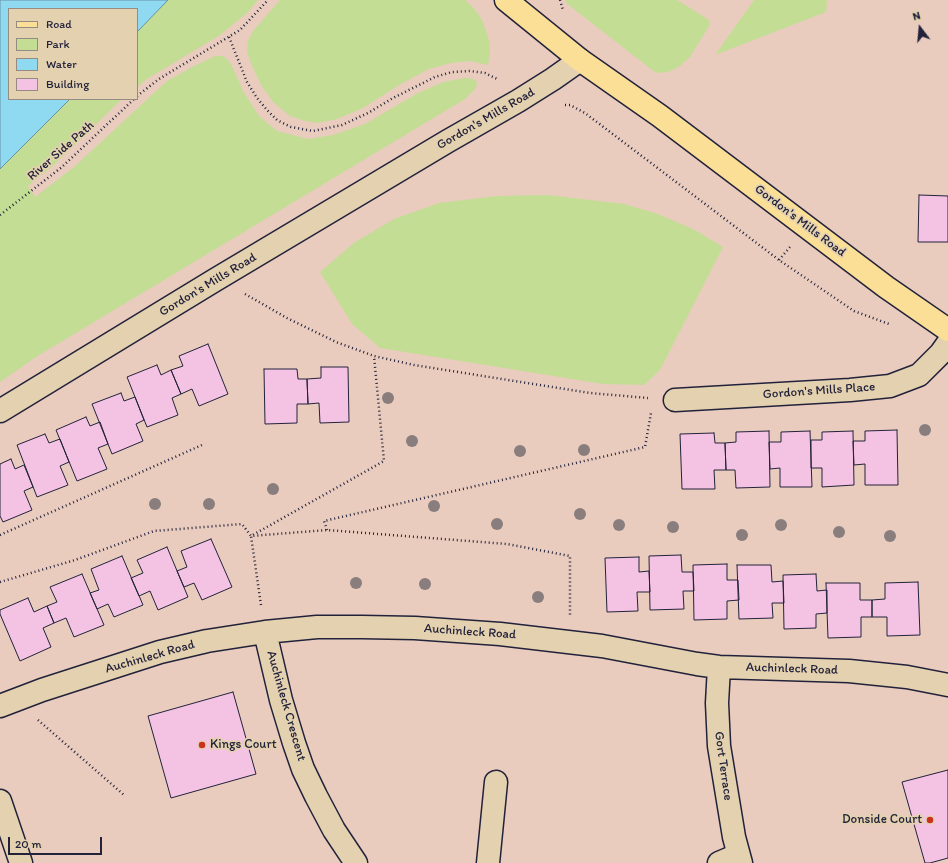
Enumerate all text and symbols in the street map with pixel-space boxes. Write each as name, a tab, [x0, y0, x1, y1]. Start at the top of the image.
legend	[8, 8, 138, 100]
north arrow	[900, 8, 940, 48]
text: N	[911, 9, 922, 23]
text: Road	[46, 17, 72, 31]
text: Park	[46, 37, 70, 51]
text: Water	[46, 57, 77, 71]
text: Building	[46, 77, 89, 91]
street label: Gordon's Mills Road	[434, 85, 538, 153]
street label: River Side Path	[24, 118, 98, 184]
street label: Gordon's Mills Road	[751, 182, 849, 260]
street label: Gordon's Mills Road	[157, 250, 259, 320]
street label: Gordon's Mills Place	[762, 379, 876, 403]
street label: Auchinleck Road	[423, 621, 517, 643]
street label: Auchinleck Road	[103, 637, 197, 677]
street label: Auchinleck Crescent	[263, 649, 309, 763]
street label: Auchinleck Road	[746, 660, 838, 678]
street label: Gort Terrace	[710, 730, 736, 802]
place label: Kings Court	[210, 737, 276, 753]
marker: Kings Court	[197, 740, 207, 750]
place label: Donside Court	[842, 812, 922, 828]
marker: Donside Court	[925, 815, 935, 825]
scale bar	[10, 829, 104, 855]
text: 20 m	[15, 837, 42, 851]

